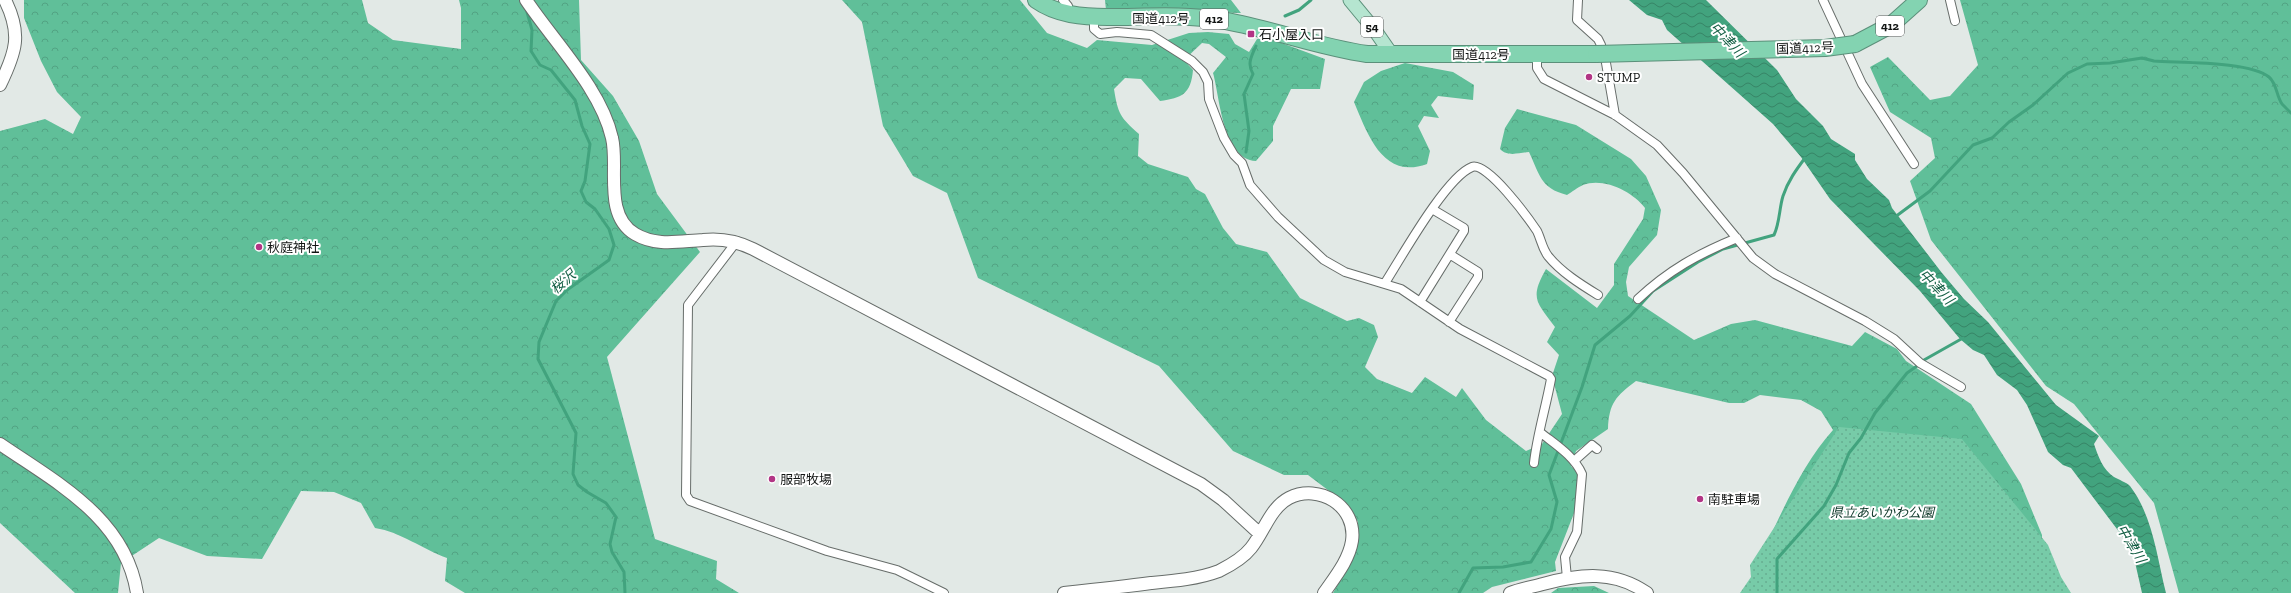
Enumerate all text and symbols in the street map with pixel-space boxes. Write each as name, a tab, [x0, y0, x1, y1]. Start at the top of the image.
road number: 412	[1200, 9, 1228, 29]
street label: 国道412号	[1132, 11, 1190, 26]
road number: 412	[1876, 16, 1904, 36]
road number: 54	[1361, 17, 1383, 37]
water label: 中津川	[1706, 19, 1749, 62]
place label: 石小屋入口	[1259, 27, 1324, 42]
marker: 石小屋入口	[1246, 29, 1256, 39]
street label: 国道412号	[1776, 39, 1834, 57]
street label: 国道412号	[1452, 47, 1510, 62]
place label: STUMP	[1597, 70, 1641, 85]
marker: STUMP	[1584, 72, 1594, 82]
place label: 秋庭神社	[267, 240, 319, 255]
marker: 秋庭神社	[254, 242, 264, 252]
water label: 桜沢	[547, 265, 581, 298]
water label: 中津川	[1915, 266, 1958, 309]
place label: 服部牧場	[780, 472, 832, 487]
marker: 服部牧場	[767, 474, 777, 484]
place label: 南駐車場	[1708, 492, 1760, 507]
marker: 南駐車場	[1695, 494, 1705, 504]
park label: 県立あいかわ公園	[1830, 505, 1936, 520]
water label: 中津川	[2113, 522, 2150, 568]

